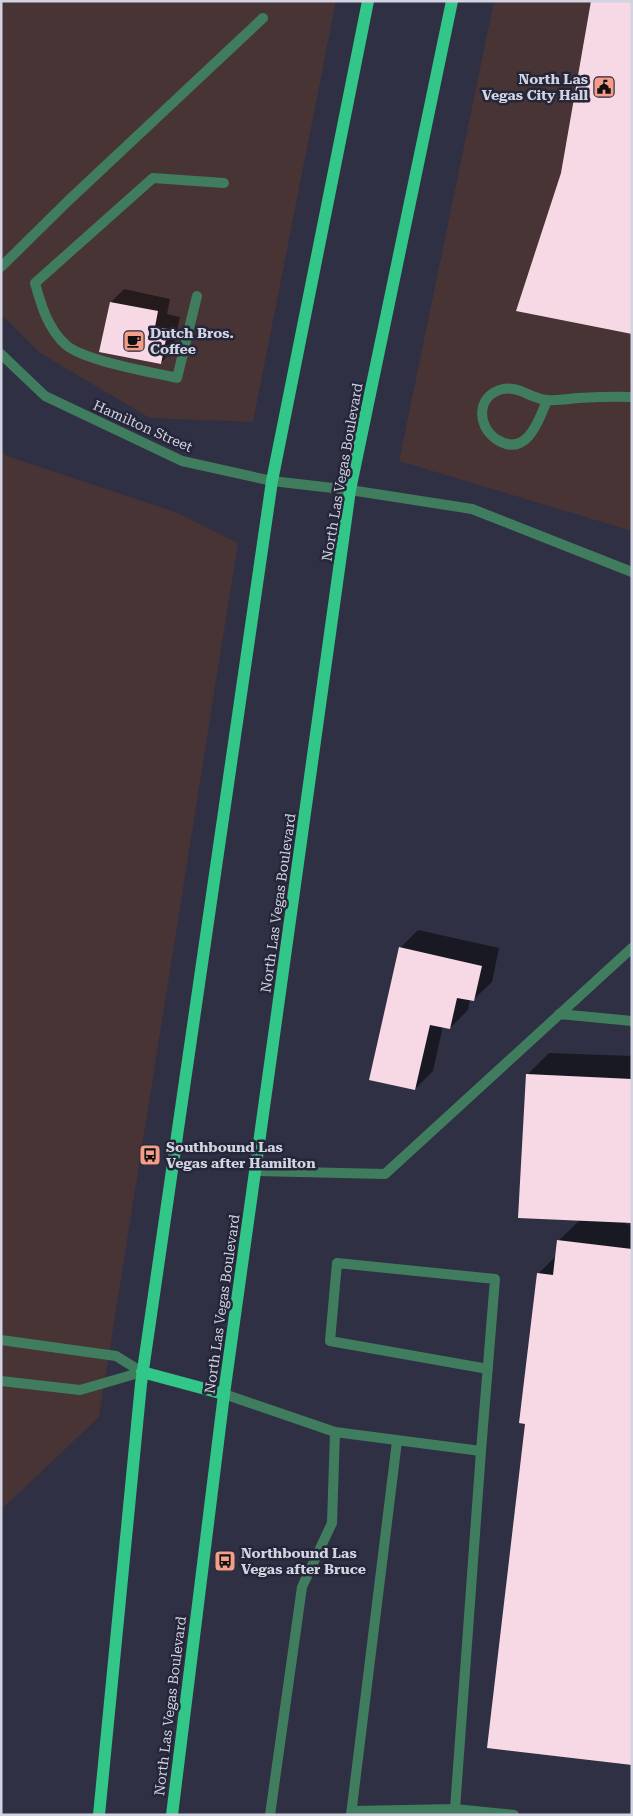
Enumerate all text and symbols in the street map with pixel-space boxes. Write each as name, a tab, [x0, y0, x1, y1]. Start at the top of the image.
place label: North Las Vegas City Hall	[482, 71, 588, 103]
public building icon: North Las Vegas City Hall	[592, 75, 616, 99]
place label: Dutch Bros. Coffee	[150, 325, 234, 357]
cafe icon: Dutch Bros. Coffee	[122, 329, 146, 353]
street label: North Las Vegas Boulevard	[318, 382, 366, 562]
street label: Hamilton Street	[91, 397, 195, 455]
street label: North Las Vegas Boulevard	[257, 812, 299, 994]
place label: Southbound Las Vegas after Hamilton	[166, 1139, 316, 1171]
bus stop icon: Southbound Las Vegas after Hamilton	[138, 1143, 162, 1167]
street label: North Las Vegas Boulevard	[201, 1213, 243, 1395]
place label: Northbound Las Vegas after Bruce	[241, 1545, 366, 1577]
bus stop icon: Northbound Las Vegas after Bruce	[213, 1549, 237, 1573]
street label: North Las Vegas Boulevard	[151, 1615, 189, 1797]

